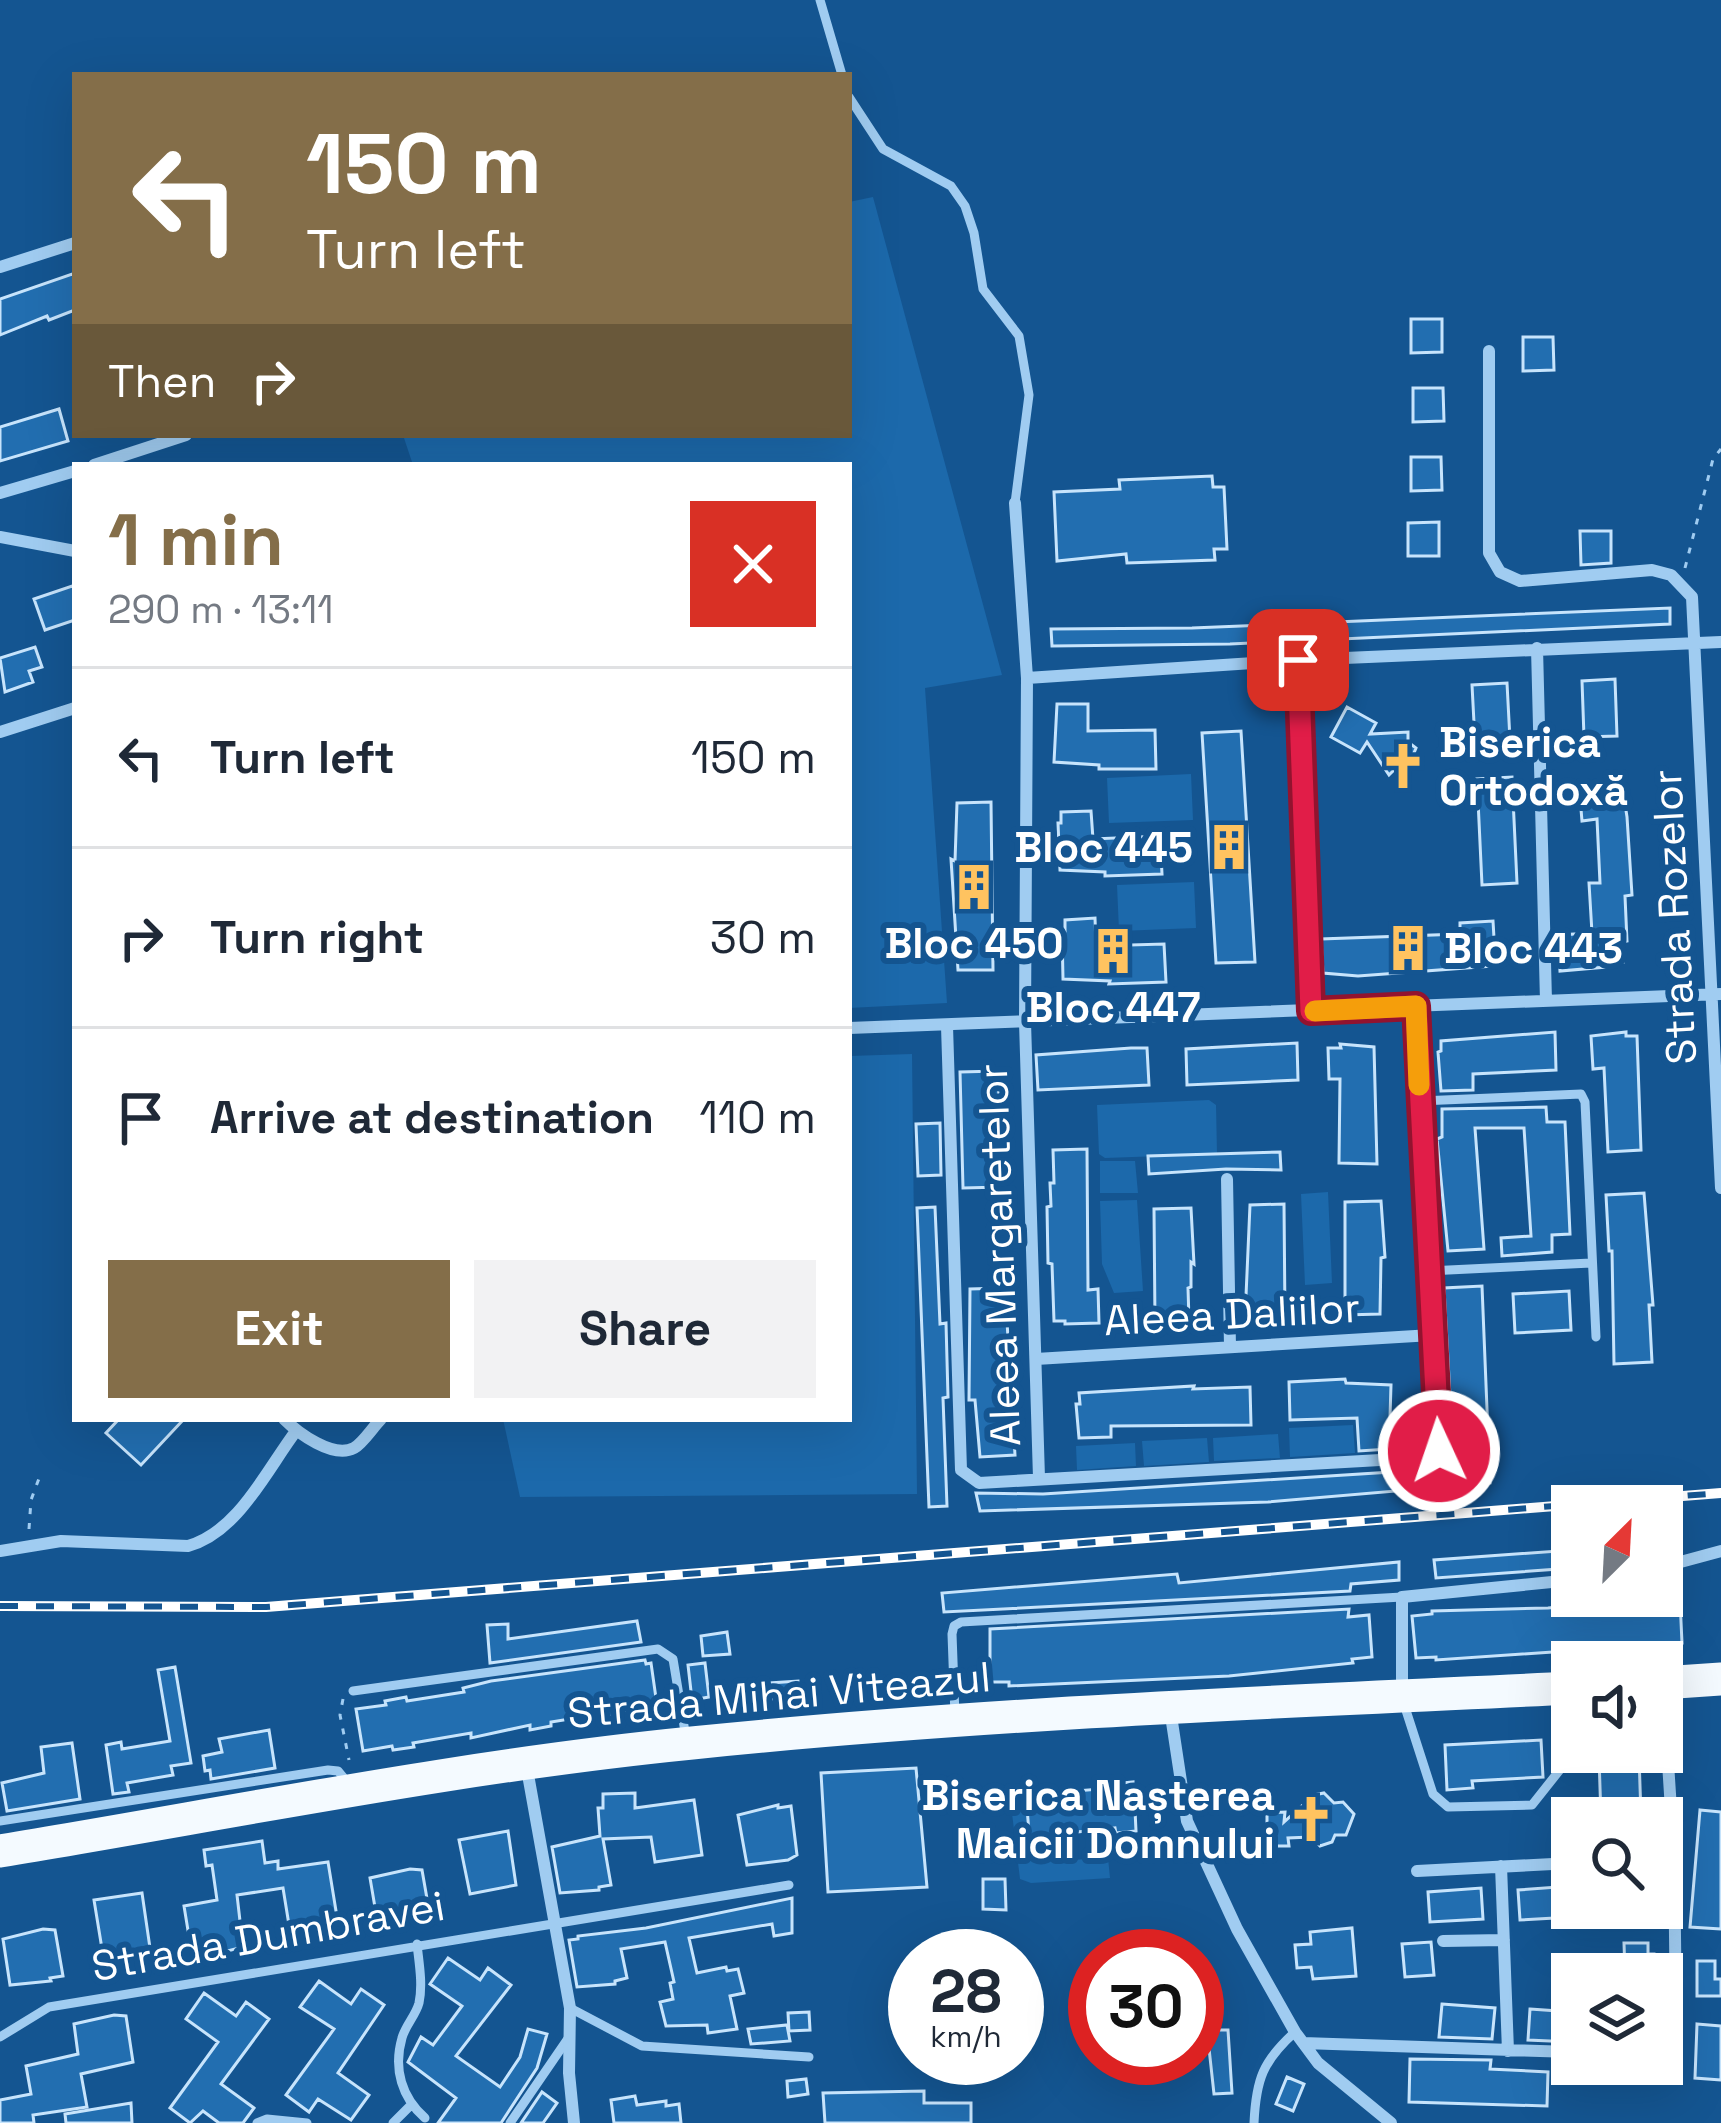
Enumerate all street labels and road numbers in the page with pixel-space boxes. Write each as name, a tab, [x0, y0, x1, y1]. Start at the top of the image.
street label: Strada Rozelor	[1640, 768, 1708, 1066]
street label: Aleea Margaretelor	[966, 1063, 1032, 1447]
street label: Aleea Daliilor	[1103, 1281, 1361, 1347]
street label: Strada Mihai Viteazul	[565, 1650, 993, 1740]
street label: Strada Dumbravei	[87, 1879, 449, 1993]

